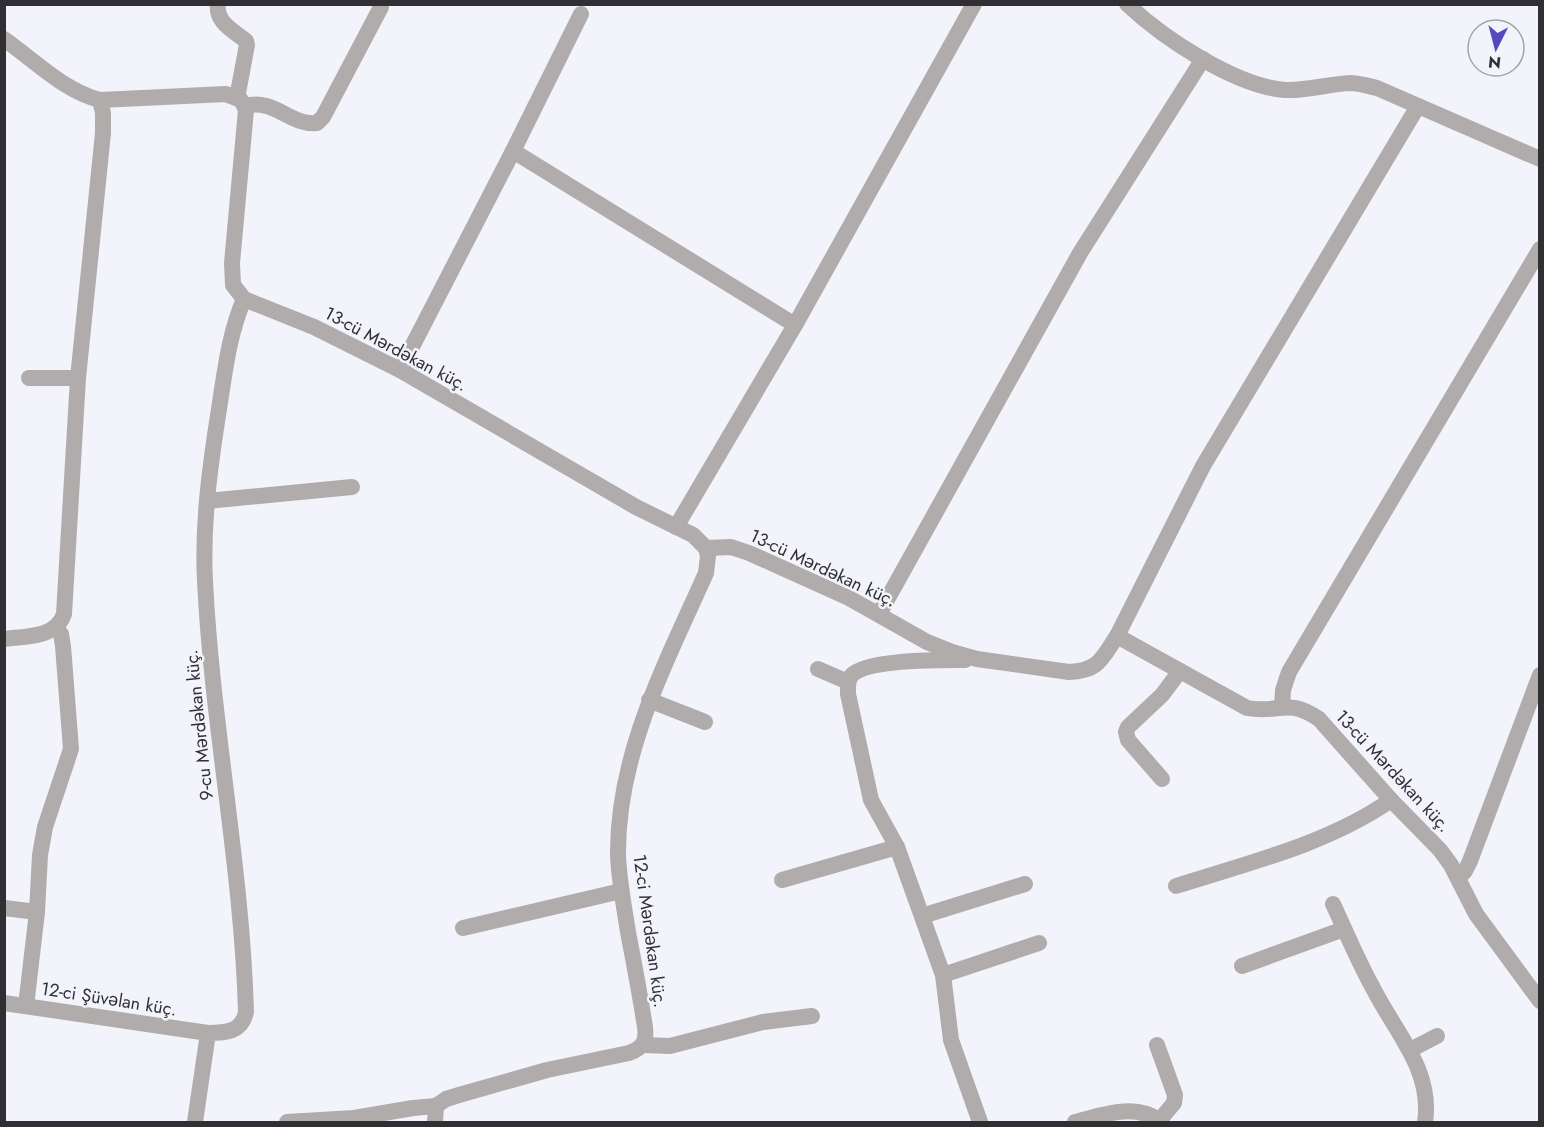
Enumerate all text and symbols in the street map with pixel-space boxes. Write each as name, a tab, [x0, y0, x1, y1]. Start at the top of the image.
north arrow	[1466, 18, 1526, 78]
text: N	[1487, 50, 1502, 75]
street label: 13-cü Mərdəkan küç.	[320, 300, 472, 398]
street label: 13-cü Mərdəkan küç.	[745, 523, 901, 613]
street label: 9-cu Mərdəkan küç.	[178, 648, 220, 802]
street label: 13-cü Mərdəkan küç.	[1329, 704, 1457, 838]
street label: 12-ci Mərdəkan küç.	[626, 853, 674, 1009]
street label: 12-ci Şüvəlan küç.	[39, 975, 179, 1023]

